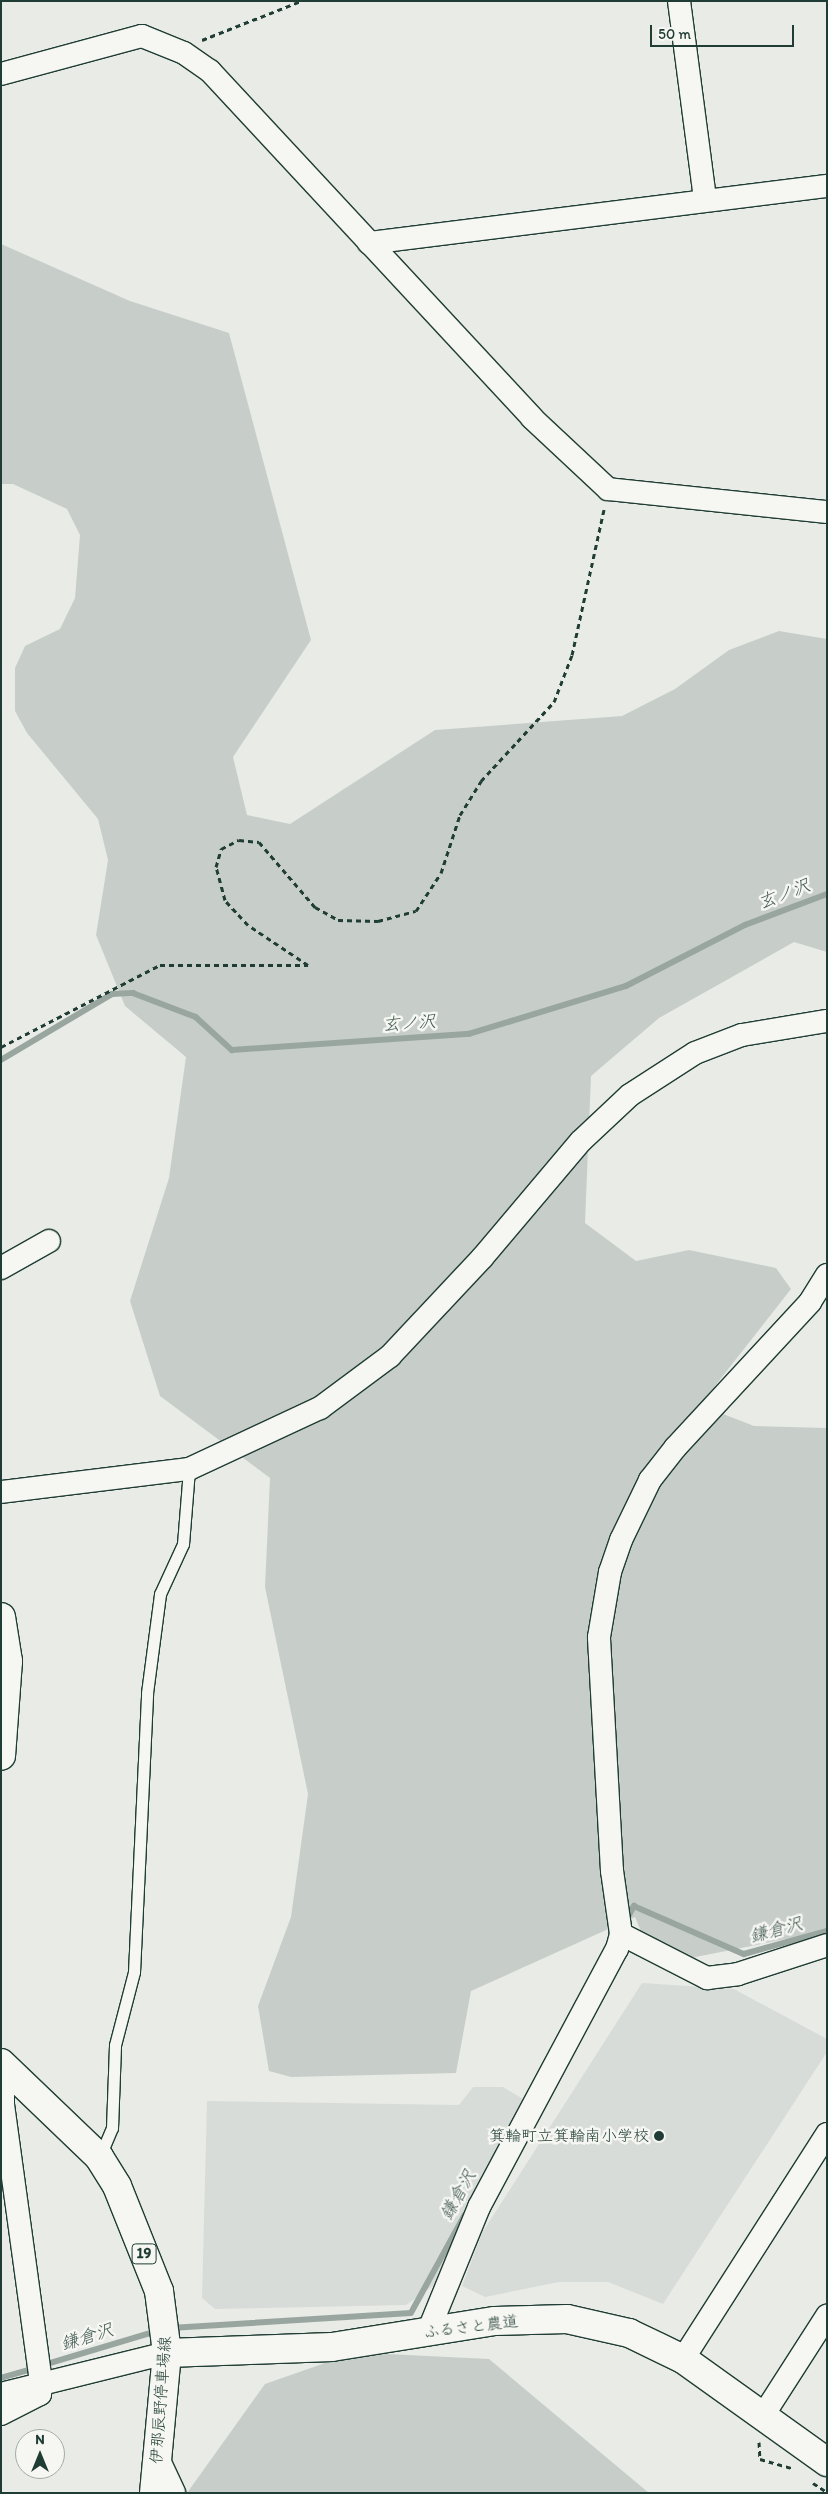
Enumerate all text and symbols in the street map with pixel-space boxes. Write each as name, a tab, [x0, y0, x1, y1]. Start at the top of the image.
scale bar	[653, 15, 797, 47]
text: 50 m	[658, 25, 691, 43]
water label: 玄ノ沢	[755, 874, 813, 914]
water label: 玄ノ沢	[381, 1010, 437, 1036]
water label: 鎌倉沢	[747, 1913, 805, 1947]
place label: 箕輪町立箕輪南小学校	[489, 2126, 649, 2146]
marker: 箕輪町立箕輪南小学校	[653, 2130, 665, 2142]
water label: 鎌倉沢	[435, 2166, 481, 2224]
road number: 19	[132, 2242, 156, 2266]
street label: ふるさと農道	[422, 2312, 520, 2342]
water label: 鎌倉沢	[58, 2319, 116, 2355]
street label: 伊那辰野停車場線	[147, 2335, 175, 2465]
north arrow	[15, 2429, 65, 2479]
text: N	[35, 2431, 45, 2448]

